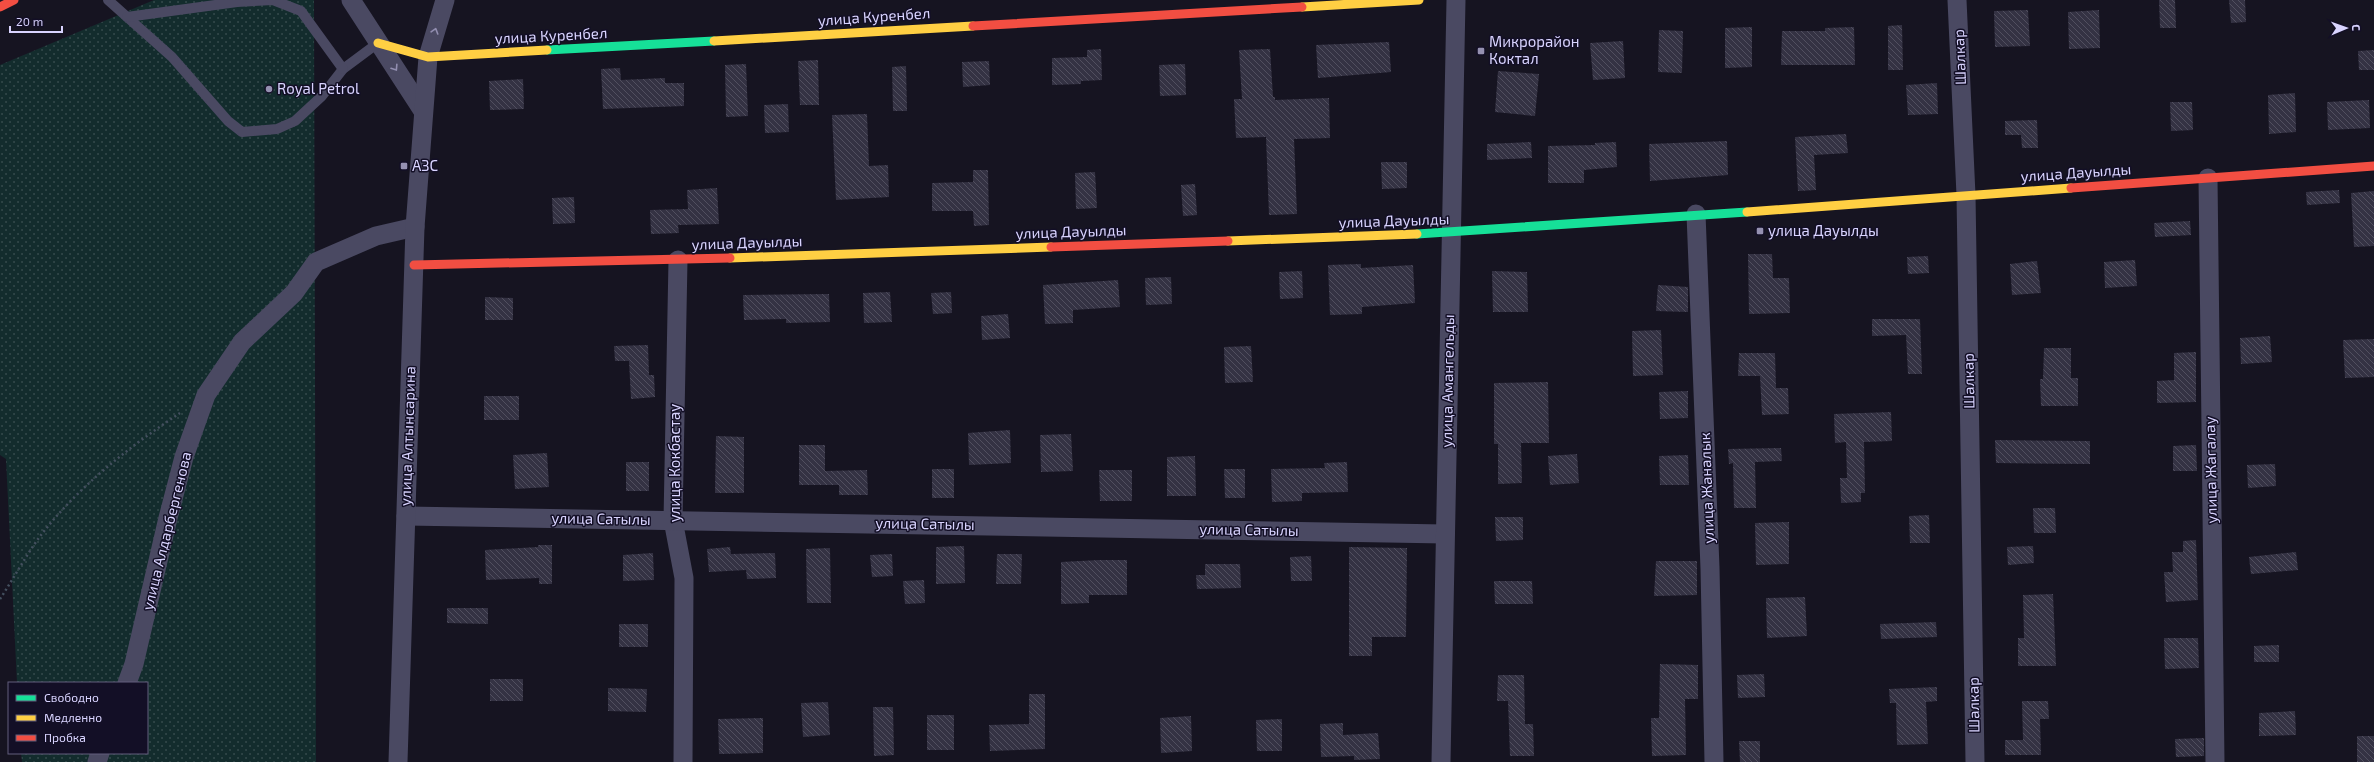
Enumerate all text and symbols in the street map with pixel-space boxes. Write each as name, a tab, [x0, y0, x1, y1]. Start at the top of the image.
street label: улица Куренбел	[817, 3, 931, 30]
scale bar	[10, 8, 62, 34]
north arrow	[2326, 8, 2366, 48]
text: 20 m	[16, 14, 43, 28]
street label: улица Куренбел	[494, 23, 608, 48]
text: С	[2350, 24, 2363, 32]
one-way arrow	[430, 28, 439, 35]
street label: Шалкар	[1949, 29, 1969, 85]
place label: Микрорайон Коктал	[1489, 32, 1579, 67]
marker: Микрорайон Коктал	[1476, 46, 1486, 56]
one-way arrow	[390, 64, 398, 71]
place label: Royal Petrol	[277, 79, 360, 97]
marker: Royal Petrol	[264, 84, 274, 94]
place label: АЗС	[412, 156, 439, 174]
street label: улица Дауылды	[2020, 159, 2132, 186]
marker: АЗС	[399, 161, 409, 171]
street label: улица Дауылды	[1338, 209, 1450, 232]
street label: улица Дауылды	[1015, 220, 1127, 243]
place label: улица Дауылды	[1768, 221, 1879, 240]
marker: улица Дауылды	[1755, 226, 1765, 236]
street label: улица Дауылды	[691, 231, 803, 254]
street label: улица Амангельды	[1437, 314, 1458, 448]
street label: Шалкар	[1959, 353, 1977, 409]
street label: улица Алтынсарина	[396, 366, 419, 506]
street label: улица Кокбастау	[665, 404, 684, 522]
street label: улица Жагалау	[2200, 416, 2221, 524]
street label: улица Жаналык	[1695, 432, 1718, 544]
street label: улица Алдарбергенова	[138, 449, 195, 612]
street label: улица Сатылы	[551, 508, 651, 529]
street label: улица Сатылы	[875, 513, 975, 534]
street label: улица Сатылы	[1199, 519, 1299, 540]
street label: Шалкар	[1964, 677, 1982, 733]
legend	[8, 682, 148, 754]
text: Свободно	[44, 690, 99, 704]
text: Медленно	[44, 710, 102, 724]
text: Пробка	[44, 730, 86, 744]

